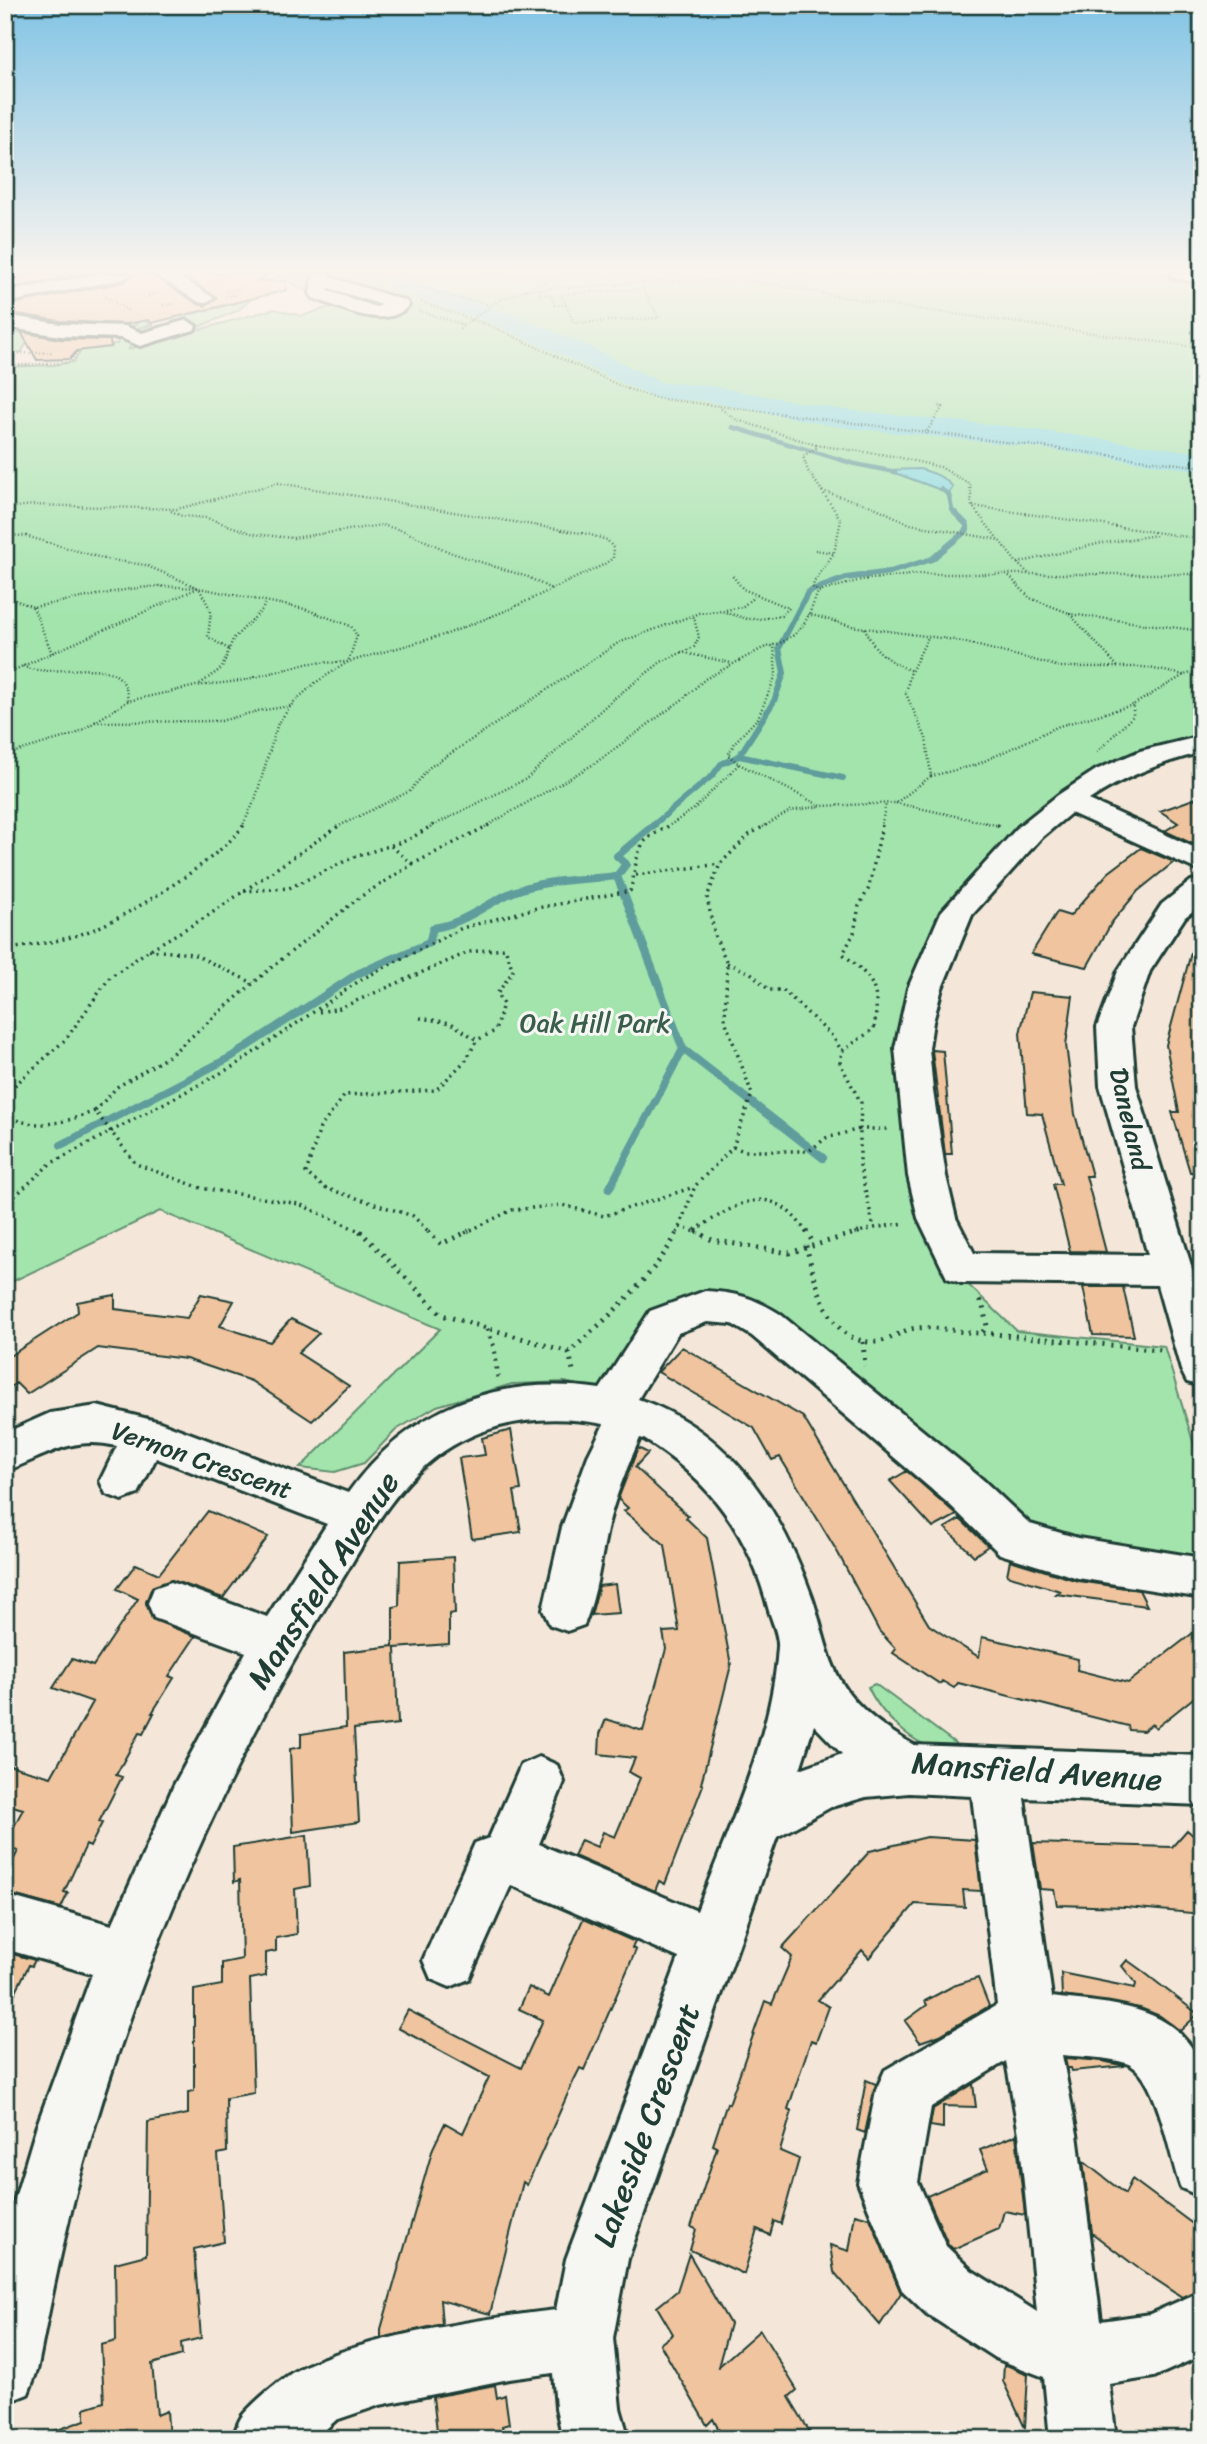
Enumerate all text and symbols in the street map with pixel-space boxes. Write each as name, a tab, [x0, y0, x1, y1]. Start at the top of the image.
park label: Oak Hill Park	[520, 1000, 670, 1046]
street label: Daneland	[1096, 1063, 1165, 1177]
street label: Vernon Crescent	[105, 1408, 299, 1512]
street label: Mansfield Avenue	[231, 1460, 416, 1701]
street label: Mansfield Avenue	[910, 1734, 1164, 1809]
street label: Lakeside Crescent	[576, 1995, 717, 2255]

